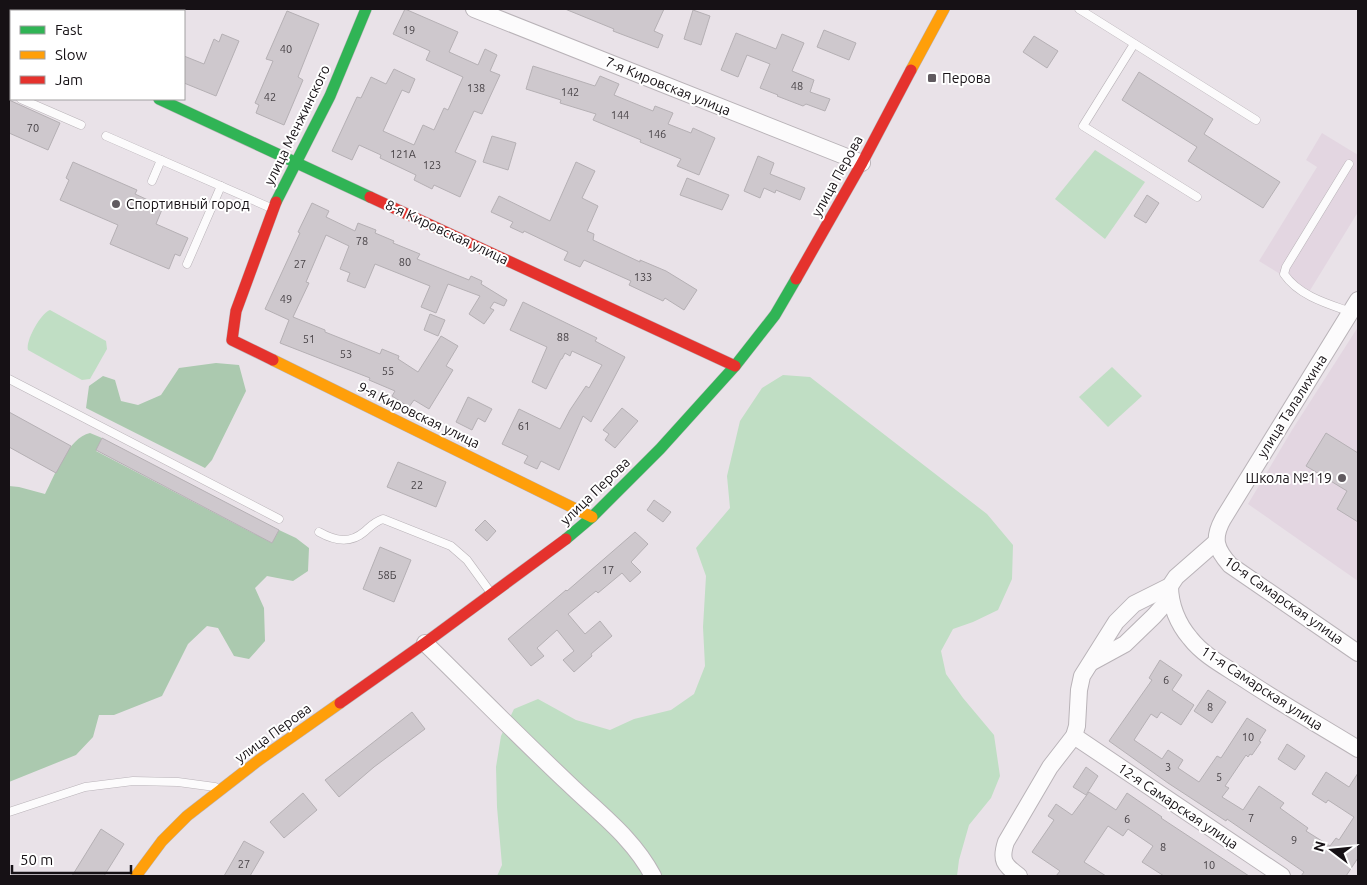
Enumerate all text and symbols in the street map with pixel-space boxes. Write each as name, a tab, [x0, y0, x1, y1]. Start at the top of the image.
legend	[10, 10, 185, 100]
text: Fast	[55, 21, 83, 38]
house number: 19	[403, 24, 415, 36]
house number: 40	[280, 43, 292, 55]
text: Slow	[55, 46, 88, 63]
street label: 7-я Кировская улица	[603, 54, 733, 118]
street label: улица Менжинского	[261, 62, 333, 188]
place label: Перова	[942, 70, 991, 86]
text: Jam	[55, 71, 83, 88]
marker: Перова	[926, 72, 938, 84]
house number: 48	[791, 80, 803, 92]
house number: 138	[467, 82, 485, 94]
house number: 142	[561, 86, 579, 98]
house number: 42	[264, 91, 276, 103]
house number: 144	[611, 109, 629, 121]
house number: 70	[27, 122, 39, 134]
house number: 146	[648, 128, 666, 140]
street label: улица Перова	[808, 133, 866, 219]
house number: 121А	[390, 148, 417, 160]
house number: 123	[423, 159, 441, 171]
place label: Спортивный город	[126, 196, 250, 212]
street label: 8-я Кировская улица	[383, 197, 511, 267]
marker: Спортивный город	[110, 198, 122, 210]
house number: 78	[356, 235, 368, 247]
house number: 80	[399, 256, 411, 268]
house number: 27	[294, 258, 306, 270]
house number: 133	[634, 271, 652, 283]
house number: 49	[280, 293, 292, 305]
house number: 88	[557, 331, 569, 343]
house number: 51	[303, 333, 315, 345]
house number: 53	[340, 348, 352, 360]
street label: улица Талалихина	[1254, 351, 1330, 461]
house number: 55	[382, 365, 394, 377]
street label: 9-я Кировская улица	[355, 379, 483, 451]
house number: 61	[518, 420, 530, 432]
street label: улица Перова	[557, 454, 633, 528]
place label: Школа №119	[1246, 470, 1332, 486]
marker: Школа №119	[1336, 472, 1348, 484]
house number: 22	[411, 479, 423, 491]
street label: 10-я Самарская улица	[1221, 553, 1347, 647]
house number: 17	[602, 564, 614, 576]
house number: 58Б	[377, 569, 397, 581]
street label: 11-я Самарская улица	[1198, 643, 1326, 733]
house number: 6	[1163, 674, 1169, 686]
street label: улица Перова	[232, 700, 314, 766]
house number: 8	[1207, 701, 1213, 713]
house number: 10	[1242, 731, 1254, 743]
street label: 12-я Самарская улица	[1115, 760, 1241, 852]
house number: 3	[1165, 761, 1171, 773]
house number: 5	[1216, 771, 1222, 783]
house number: 7	[1248, 812, 1254, 824]
house number: 6	[1124, 813, 1130, 825]
north arrow	[1307, 825, 1357, 875]
house number: 9	[1291, 834, 1297, 846]
text: N	[1310, 839, 1329, 854]
house number: 8	[1160, 841, 1166, 853]
scale bar	[12, 842, 131, 874]
text: 50 m	[20, 851, 53, 868]
house number: 27	[238, 858, 250, 870]
house number: 10	[1203, 859, 1215, 871]

